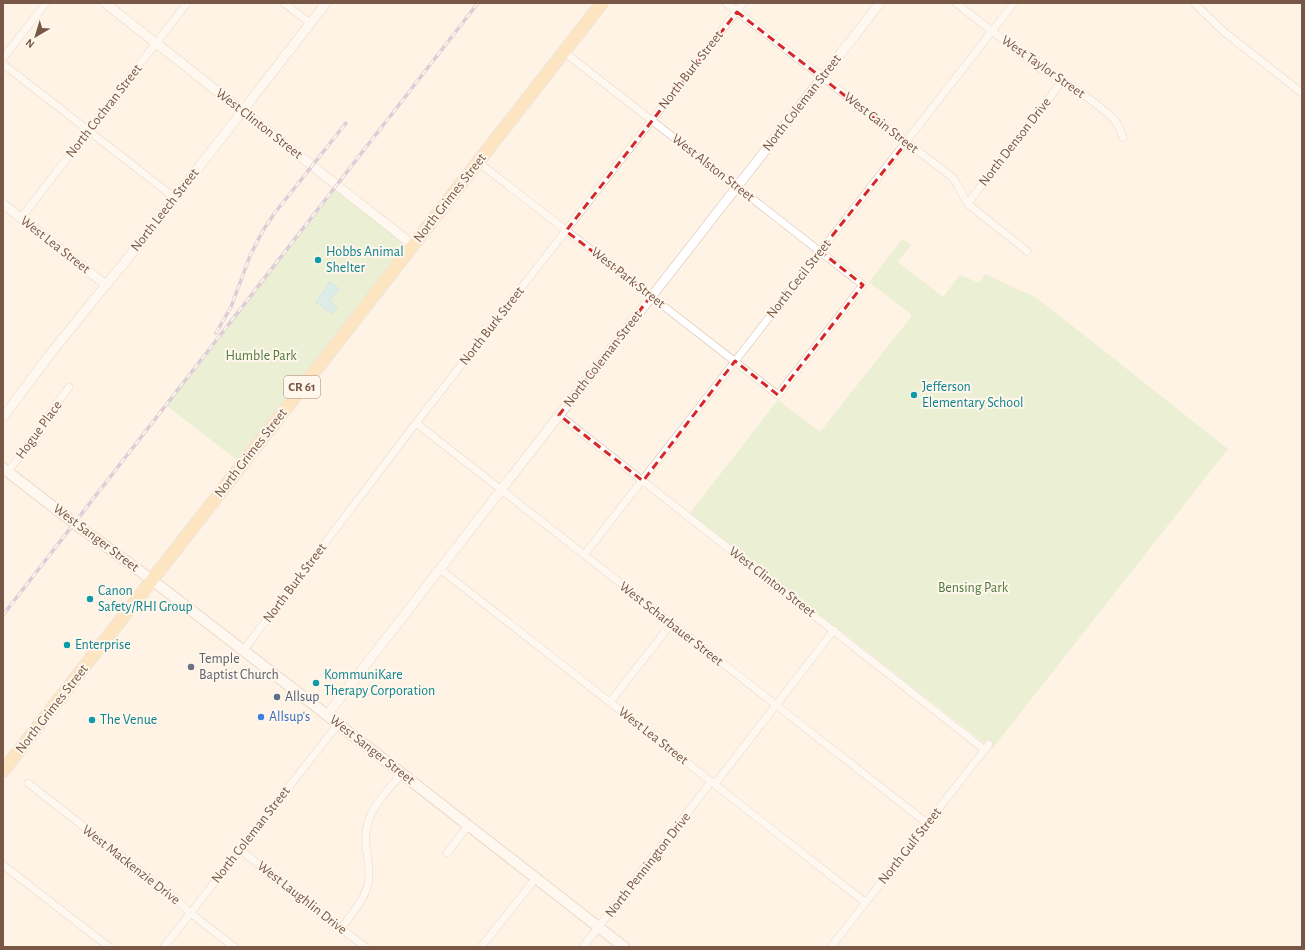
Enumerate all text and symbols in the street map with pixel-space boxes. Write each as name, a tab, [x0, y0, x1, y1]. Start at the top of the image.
north arrow	[16, 16, 56, 56]
street label: North Burk Street	[656, 28, 726, 112]
street label: West Taylor Street	[999, 33, 1088, 101]
text: N	[24, 37, 37, 50]
street label: North Coleman Street	[760, 52, 844, 154]
street label: North Cochran Street	[63, 61, 145, 160]
street label: West Clinton Street	[213, 86, 305, 162]
street label: West Cain Street	[841, 90, 921, 157]
street label: North Denson Drive	[976, 95, 1054, 189]
street label: West Alston Street	[669, 132, 757, 205]
street label: North Grimes Street	[411, 150, 489, 245]
street label: North Leech Street	[128, 165, 202, 254]
street label: West Lea Street	[18, 214, 93, 277]
street label: North Cecil Street	[764, 237, 834, 321]
place label: Hobbs Animal Shelter	[326, 245, 404, 275]
street label: West Park Street	[588, 245, 668, 311]
marker: Hobbs Animal Shelter	[313, 255, 323, 265]
street label: North Burk Street	[457, 284, 527, 368]
street label: North Coleman Street	[561, 308, 645, 410]
park label: Humble Park	[225, 349, 297, 363]
road number: CR 61	[284, 376, 320, 398]
place label: Jefferson Elementary School	[922, 380, 1024, 410]
marker: Jefferson Elementary School	[909, 390, 919, 400]
street label: Hogue Place	[13, 398, 65, 462]
street label: North Grimes Street	[212, 405, 290, 500]
street label: West Sanger Street	[51, 501, 142, 575]
street label: North Burk Street	[261, 540, 330, 625]
street label: West Clinton Street	[726, 544, 818, 620]
street label: West Scharbauer Street	[617, 579, 726, 669]
park label: Bensing Park	[938, 581, 1009, 595]
place label: Canon Safety/RHI Group	[98, 584, 193, 614]
marker: Canon Safety/RHI Group	[85, 594, 95, 604]
place label: Enterprise	[75, 638, 131, 652]
marker: Enterprise	[62, 640, 72, 650]
place label: Temple Baptist Church	[199, 652, 279, 682]
street label: North Grimes Street	[13, 661, 91, 756]
marker: Temple Baptist Church	[186, 662, 196, 672]
place label: KommuniKare Therapy Corporation	[324, 668, 435, 698]
marker: KommuniKare Therapy Corporation	[311, 678, 321, 688]
place label: Allsup	[285, 690, 319, 704]
marker: Allsup	[272, 692, 282, 702]
street label: West Lea Street	[616, 705, 691, 768]
place label: Allsup's	[269, 710, 310, 724]
marker: Allsup's	[256, 712, 266, 722]
place label: The Venue	[100, 713, 157, 727]
street label: West Sanger Street	[327, 713, 417, 788]
marker: The Venue	[87, 715, 97, 725]
street label: North Coleman Street	[209, 784, 293, 886]
street label: North Gulf Street	[876, 805, 944, 887]
street label: North Pennington Drive	[603, 810, 693, 920]
street label: West Mackenzie Drive	[79, 823, 183, 907]
street label: West Laughlin Drive	[255, 859, 349, 937]

